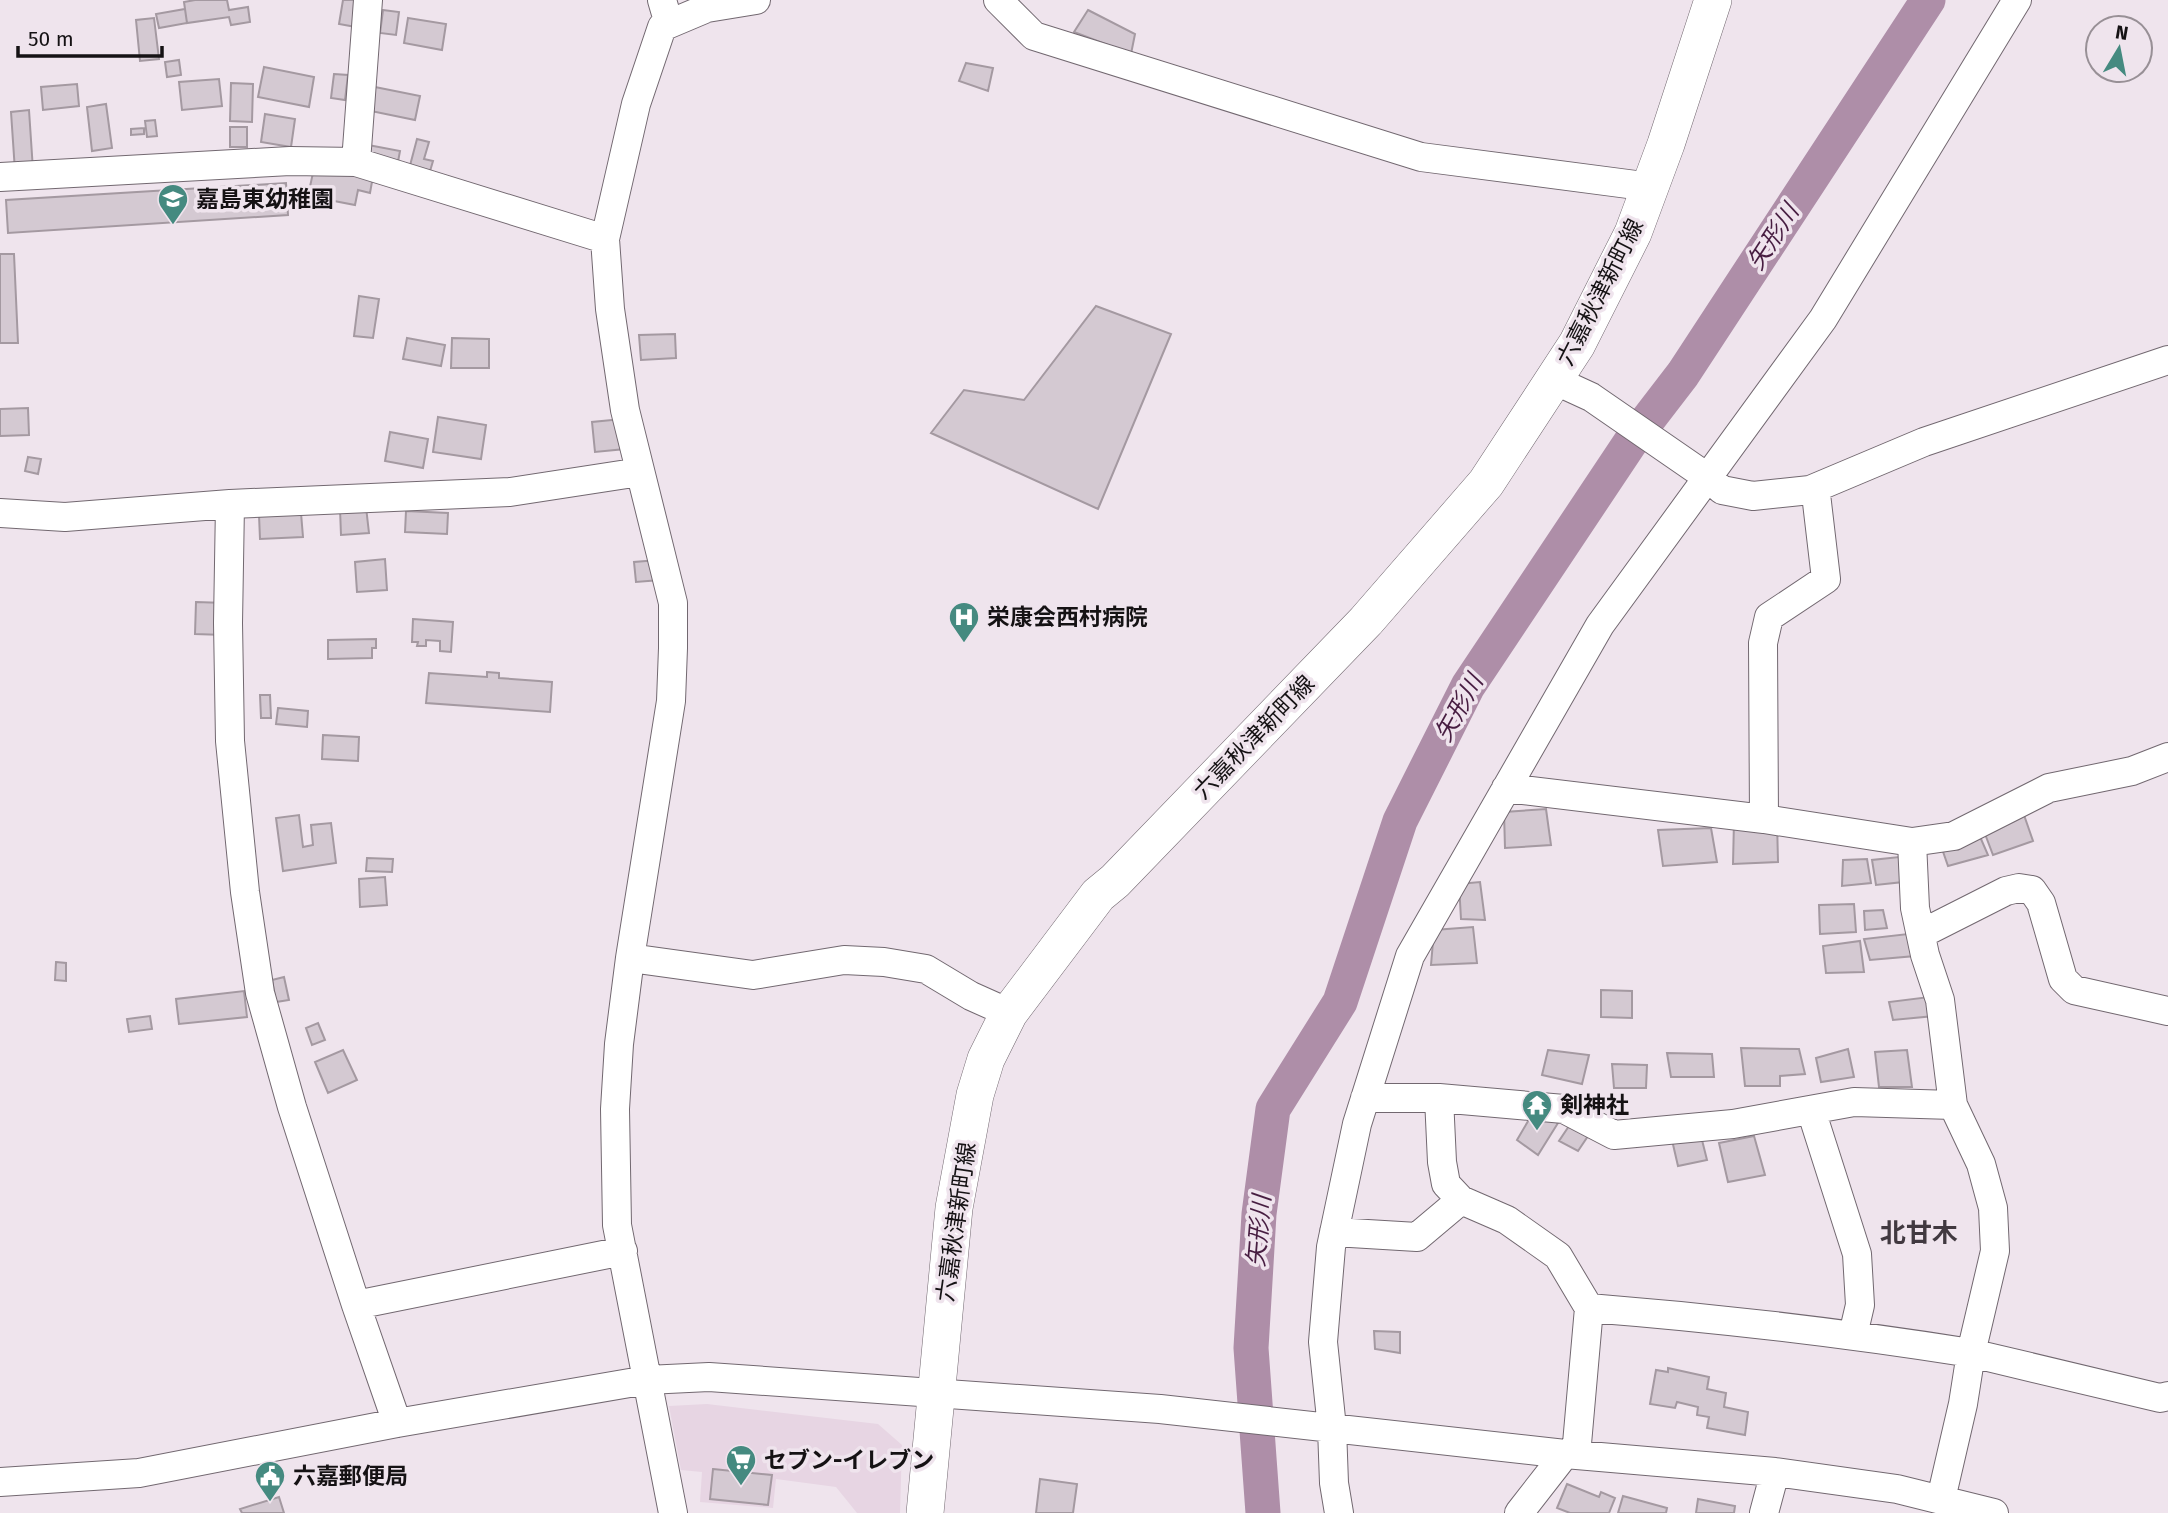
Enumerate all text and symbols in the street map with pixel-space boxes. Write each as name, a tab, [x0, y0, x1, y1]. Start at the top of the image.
scale bar	[18, 14, 161, 58]
north arrow	[2084, 14, 2154, 84]
text: N	[2114, 20, 2130, 45]
text: 50 m	[28, 26, 74, 52]
school or university icon: 嘉島東幼稚園	[156, 182, 190, 226]
place label: 嘉島東幼稚園	[196, 185, 334, 213]
water label: 矢形川	[1742, 197, 1806, 275]
street label: 六嘉秋津新町線	[1551, 214, 1649, 370]
hospital icon: 栄康会西村病院	[947, 600, 981, 644]
place label: 栄康会西村病院	[987, 603, 1148, 631]
water label: 矢形川	[1429, 667, 1490, 746]
street label: 六嘉秋津新町線	[1188, 669, 1320, 805]
temple icon: 剣神社	[1520, 1088, 1554, 1132]
place label: 剣神社	[1560, 1091, 1629, 1119]
street label: 六嘉秋津新町線	[931, 1140, 981, 1304]
water label: 矢形川	[1242, 1191, 1276, 1268]
district label: 北甘木	[1880, 1218, 1958, 1249]
supermarket icon: セブン-イレブン	[724, 1443, 758, 1487]
place label: セブン-イレブン	[764, 1446, 934, 1474]
public building icon: 六嘉郵便局	[253, 1459, 287, 1503]
place label: 六嘉郵便局	[293, 1462, 408, 1490]

